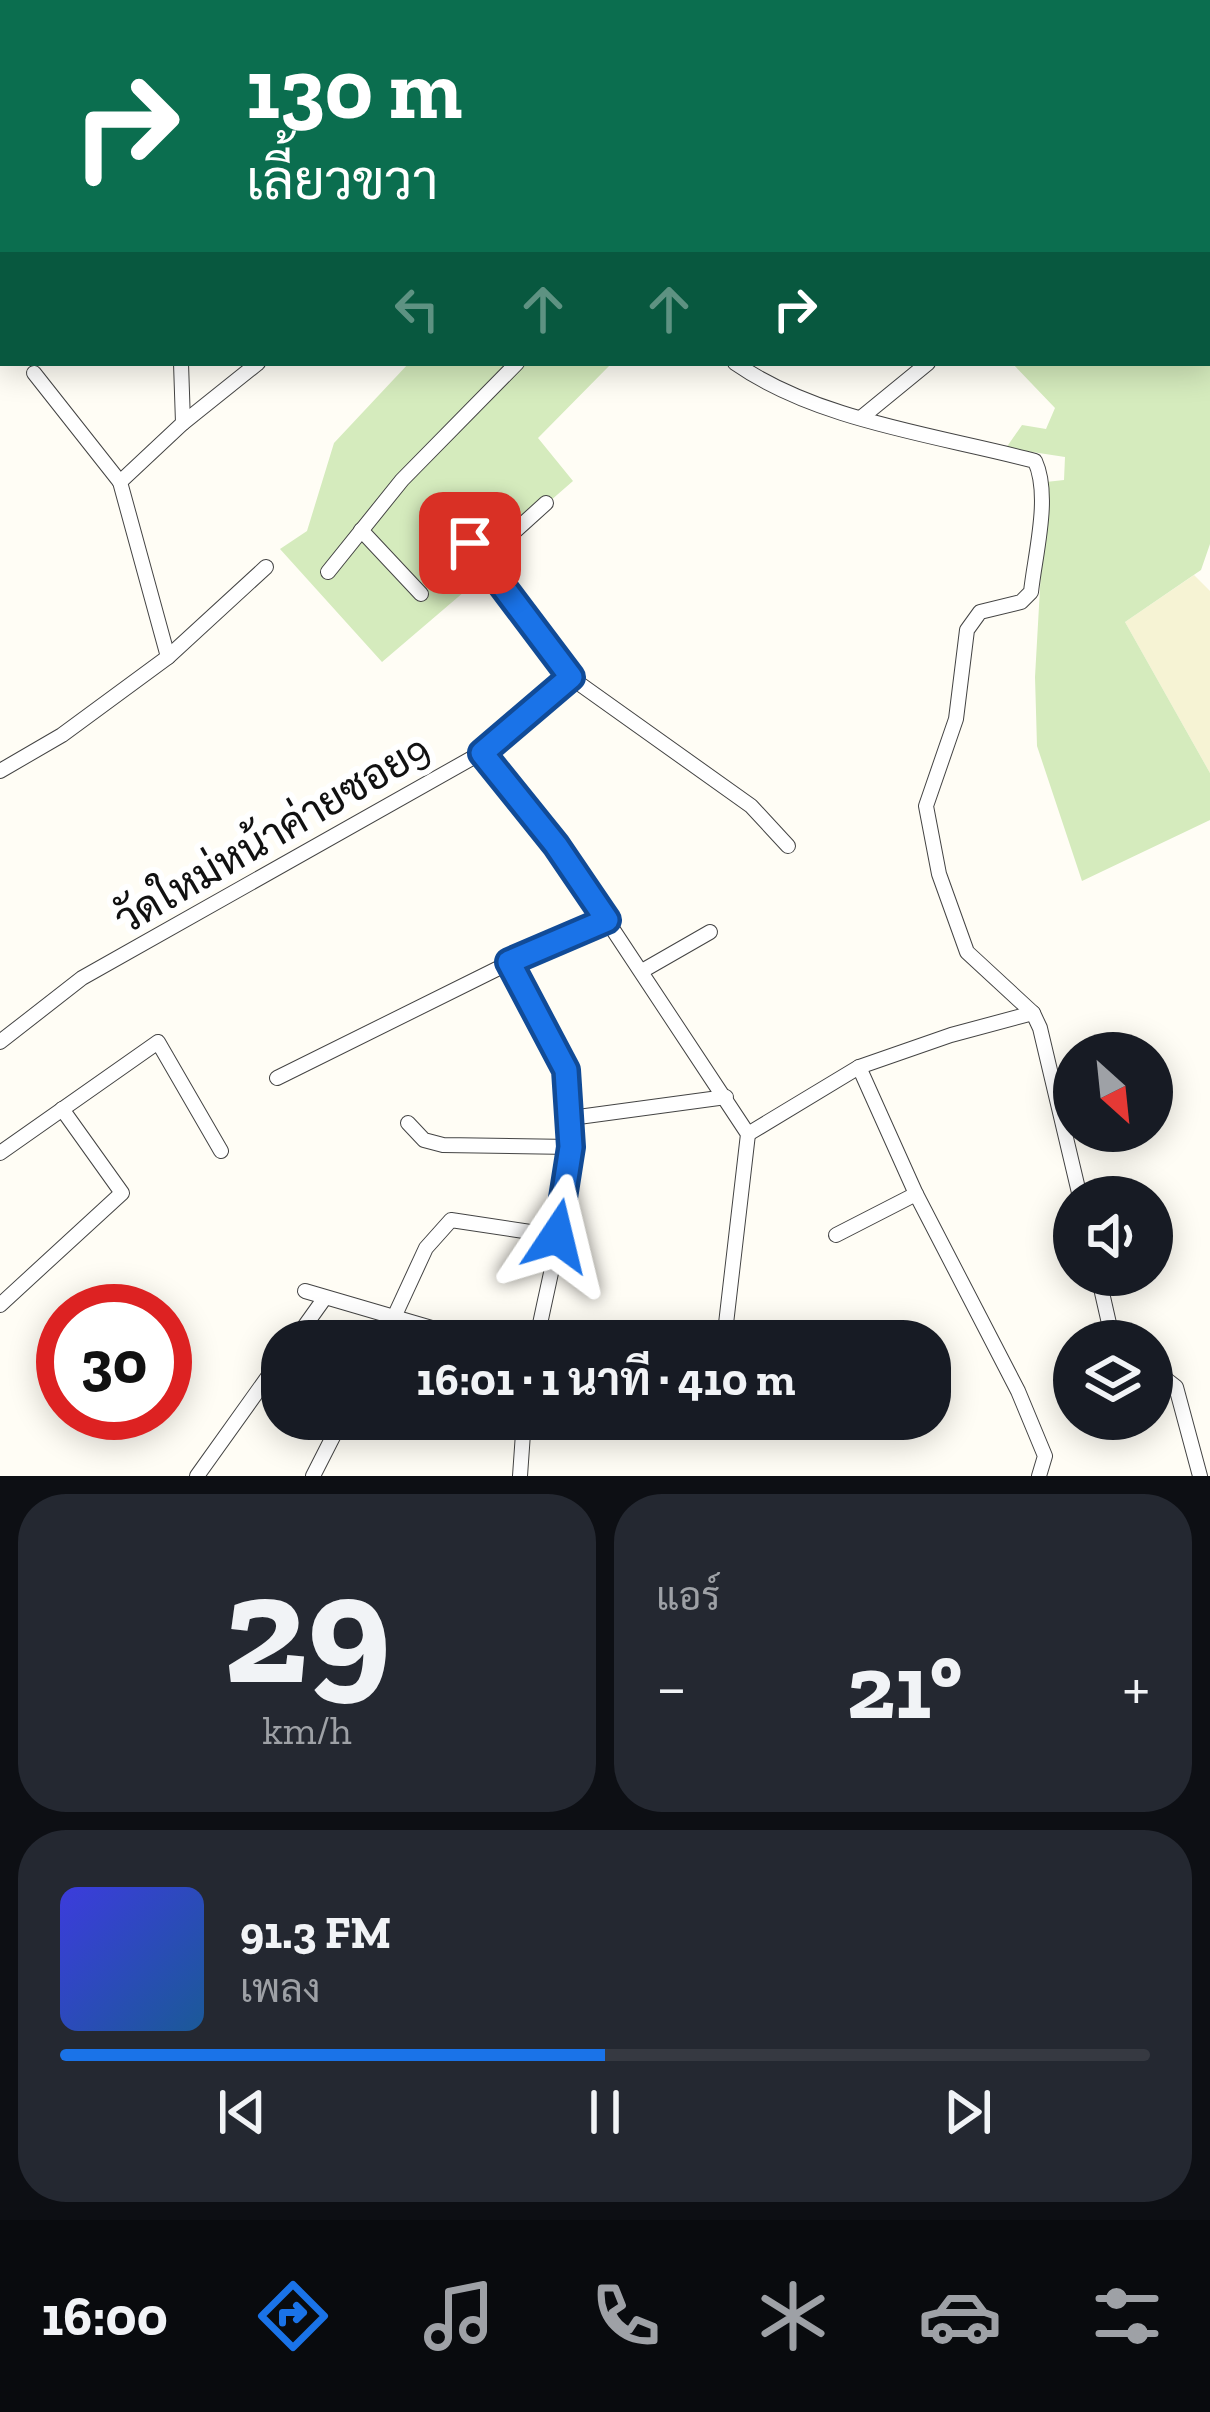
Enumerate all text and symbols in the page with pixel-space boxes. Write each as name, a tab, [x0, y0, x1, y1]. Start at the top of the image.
text: 130 m	[246, 39, 462, 140]
icon: right	[48, 48, 204, 204]
text: เลี้ยวขวา	[246, 148, 439, 213]
icon: left	[384, 276, 450, 342]
icon: ahead	[510, 276, 576, 342]
icon: ahead	[636, 276, 702, 342]
icon: right	[762, 276, 828, 342]
pin	[419, 492, 521, 594]
icon: arrive	[437, 510, 503, 576]
street label: วัดใหม่หน้าค่ายซอย9	[104, 721, 439, 945]
north arrow	[1053, 1032, 1173, 1152]
map controls	[1053, 1032, 1173, 1440]
position arrow	[494, 1173, 620, 1299]
button: sound	[1053, 1176, 1173, 1296]
speed limit sign: 30	[36, 1284, 192, 1440]
button: layers	[1053, 1320, 1173, 1440]
text: 16:01 · 1 นาที · 410 m	[417, 1353, 795, 1407]
text: 29	[223, 1535, 391, 1722]
text: แอร์	[656, 1573, 720, 1620]
text: 21°	[847, 1633, 962, 1741]
text: −	[656, 1648, 687, 1727]
text: +	[1122, 1648, 1150, 1727]
text: km/h	[263, 1707, 352, 1754]
text: 91.3 FM	[240, 1906, 391, 1960]
text: เพลง	[240, 1965, 321, 2012]
icon: previous	[209, 2079, 275, 2145]
icon: pause	[572, 2079, 638, 2145]
icon: next	[935, 2079, 1001, 2145]
icon: directions	[251, 2274, 335, 2358]
icon: music	[417, 2274, 501, 2358]
icon: phone	[584, 2274, 668, 2358]
icon: climate	[751, 2274, 835, 2358]
icon: car	[918, 2274, 1002, 2358]
icon: filters	[1085, 2274, 1169, 2358]
text: 16:00	[41, 2284, 168, 2349]

